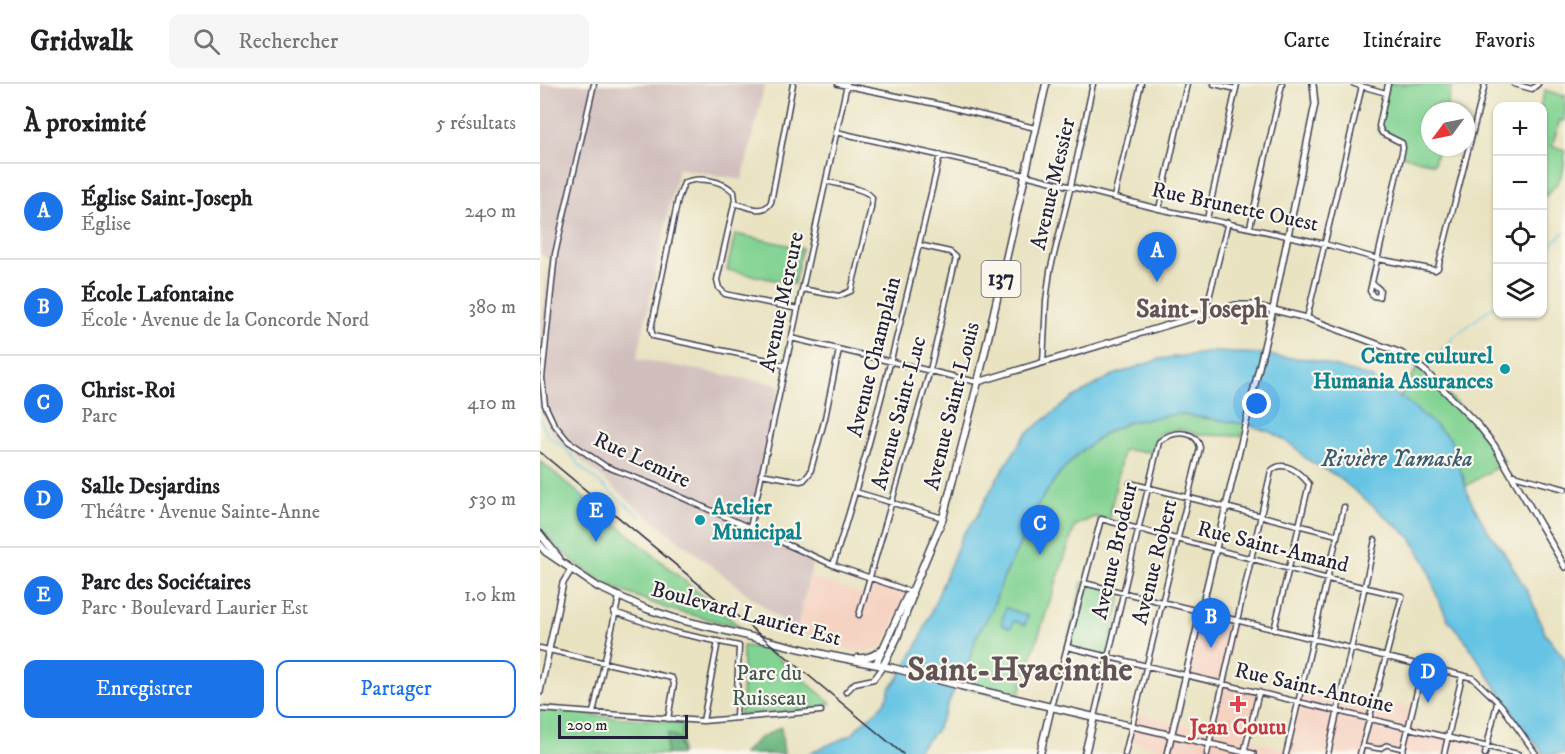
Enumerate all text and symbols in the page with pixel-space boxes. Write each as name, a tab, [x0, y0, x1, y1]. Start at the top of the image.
search box	[169, 14, 589, 68]
text: Gridwalk	[30, 24, 133, 59]
icon: search	[190, 25, 223, 58]
text: Rechercher	[238, 28, 338, 55]
text: Carte	[1284, 28, 1330, 54]
text: Itinéraire	[1363, 28, 1441, 54]
text: Favoris	[1474, 28, 1535, 54]
north arrow	[1421, 102, 1475, 156]
map controls	[1493, 102, 1547, 318]
button: +	[1493, 102, 1547, 156]
text: À proximité	[24, 107, 146, 140]
text: 5 résultats	[436, 111, 516, 136]
street label: Avenue Messier	[1025, 115, 1081, 253]
button: −	[1493, 156, 1547, 210]
street label: Rue Brunette Ouest	[1149, 176, 1321, 238]
text: Église Saint-Joseph	[81, 185, 253, 212]
text: A	[37, 199, 50, 224]
text: 240 m	[465, 199, 516, 224]
button: locate	[1493, 210, 1547, 264]
text: Église	[81, 212, 131, 237]
street label: Avenue Mercure	[754, 229, 810, 375]
pin: A	[1138, 232, 1176, 282]
road number: 137	[982, 261, 1020, 297]
button: layers	[1493, 264, 1547, 318]
street label: Avenue Champlain	[841, 274, 907, 440]
text: École Lafontaine	[81, 281, 234, 308]
district label: Saint-Joseph	[1136, 293, 1268, 326]
text: B	[37, 295, 50, 320]
text: 380 m	[468, 295, 516, 320]
text: École · Avenue de la Concorde Nord	[81, 308, 369, 333]
street label: Avenue Saint-Louis	[918, 319, 986, 493]
street label: Avenue Saint-Luc	[866, 333, 932, 493]
place label: Centre culturel Humania Assurances	[1313, 343, 1494, 395]
marker: Centre culturel Humania Assurances	[1498, 362, 1512, 376]
text: Christ-Roi	[81, 377, 175, 404]
your location	[1242, 389, 1271, 418]
text: C	[37, 391, 50, 416]
text: 410 m	[467, 391, 516, 416]
text: Parc	[81, 404, 117, 429]
street label: Rue Lemire	[589, 426, 695, 494]
water label: Rivière Yamaska	[1320, 444, 1473, 474]
text: Salle Desjardins	[81, 473, 220, 500]
street label: Avenue Brodeur	[1086, 479, 1144, 622]
text: D	[36, 487, 51, 512]
text: 530 m	[469, 487, 516, 512]
pin: E	[576, 492, 616, 542]
place label: Atelier Municipal	[711, 494, 802, 546]
street label: Avenue Robert	[1126, 497, 1184, 627]
text: Théâtre · Avenue Sainte-Anne	[81, 500, 320, 525]
pin: C	[1020, 506, 1060, 555]
marker: Atelier Municipal	[693, 513, 707, 527]
street label: Rue Saint-Amand	[1194, 515, 1352, 579]
text: Parc des Sociétaires	[81, 569, 251, 596]
street label: Boulevard Laurier Est	[648, 576, 844, 652]
text: E	[36, 583, 51, 608]
text: 1.0 km	[464, 583, 516, 608]
text: Parc · Boulevard Laurier Est	[81, 596, 308, 621]
pin: B	[1192, 598, 1230, 648]
district label: Saint-Hyacinthe	[907, 649, 1133, 691]
pin: D	[1408, 654, 1448, 703]
street label: Rue Saint-Antoine	[1232, 657, 1396, 719]
button: Enregistrer	[24, 660, 264, 718]
button: Partager	[276, 660, 516, 718]
park label: Parc du Ruisseau	[732, 660, 806, 712]
marker: Jean Coutu	[1231, 697, 1245, 711]
scale bar	[558, 712, 688, 740]
place label: Jean Coutu	[1187, 714, 1287, 741]
text: 200 m	[567, 715, 608, 735]

